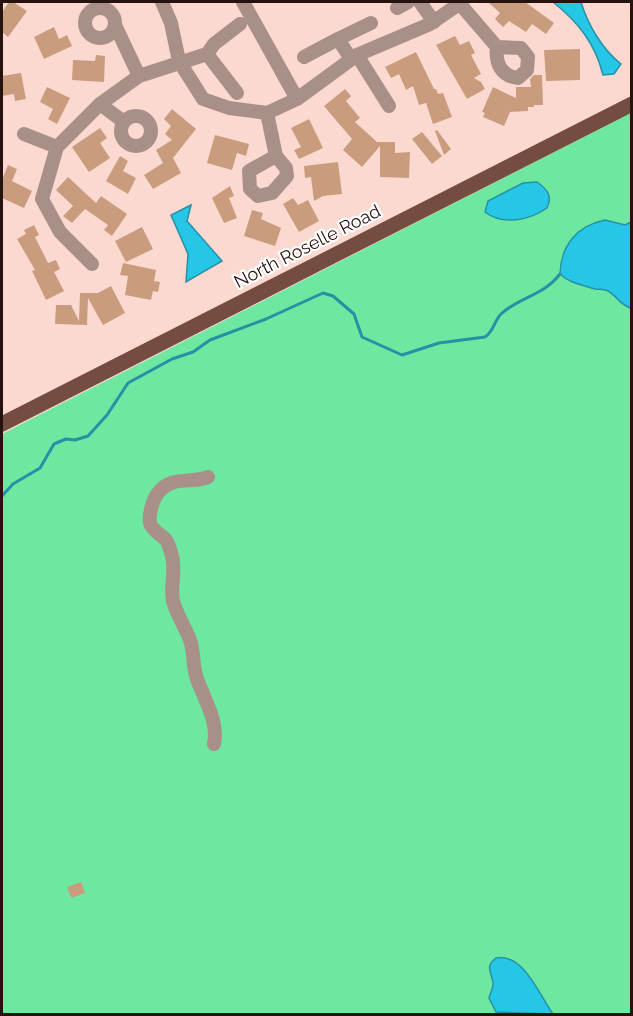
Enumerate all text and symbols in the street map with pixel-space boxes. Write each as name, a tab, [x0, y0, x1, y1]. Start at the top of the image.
street label: North Roselle Road	[230, 200, 384, 292]

